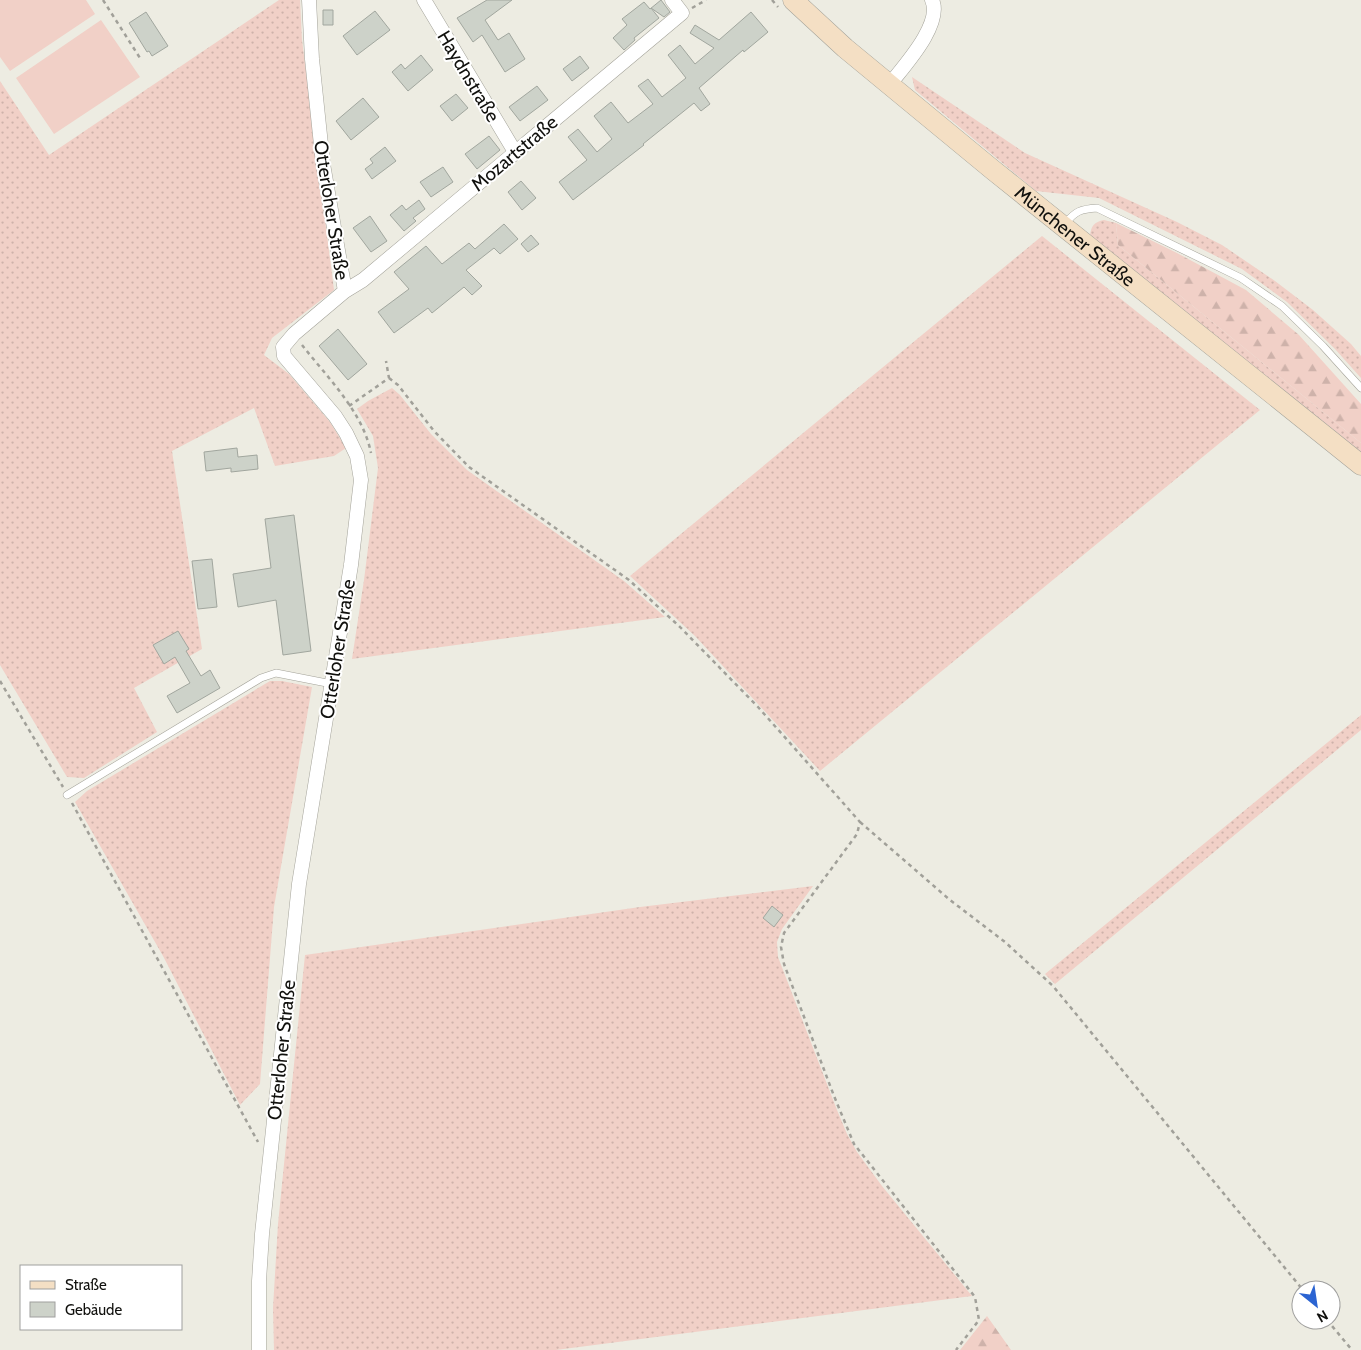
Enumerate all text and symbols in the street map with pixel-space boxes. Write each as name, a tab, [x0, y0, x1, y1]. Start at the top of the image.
street label: Haydnstraße	[432, 26, 505, 126]
street label: Mozartstraße	[466, 110, 562, 196]
street label: Otterloher Straße	[309, 139, 354, 282]
street label: Münchener Straße	[1010, 181, 1140, 292]
street label: Otterloher Straße	[315, 577, 360, 721]
street label: Otterloher Straße	[263, 978, 300, 1121]
legend	[20, 1265, 182, 1330]
text: Straße	[65, 1276, 107, 1294]
north arrow	[1291, 1280, 1341, 1330]
text: Gebäude	[65, 1301, 122, 1319]
text: N	[1314, 1306, 1331, 1327]

